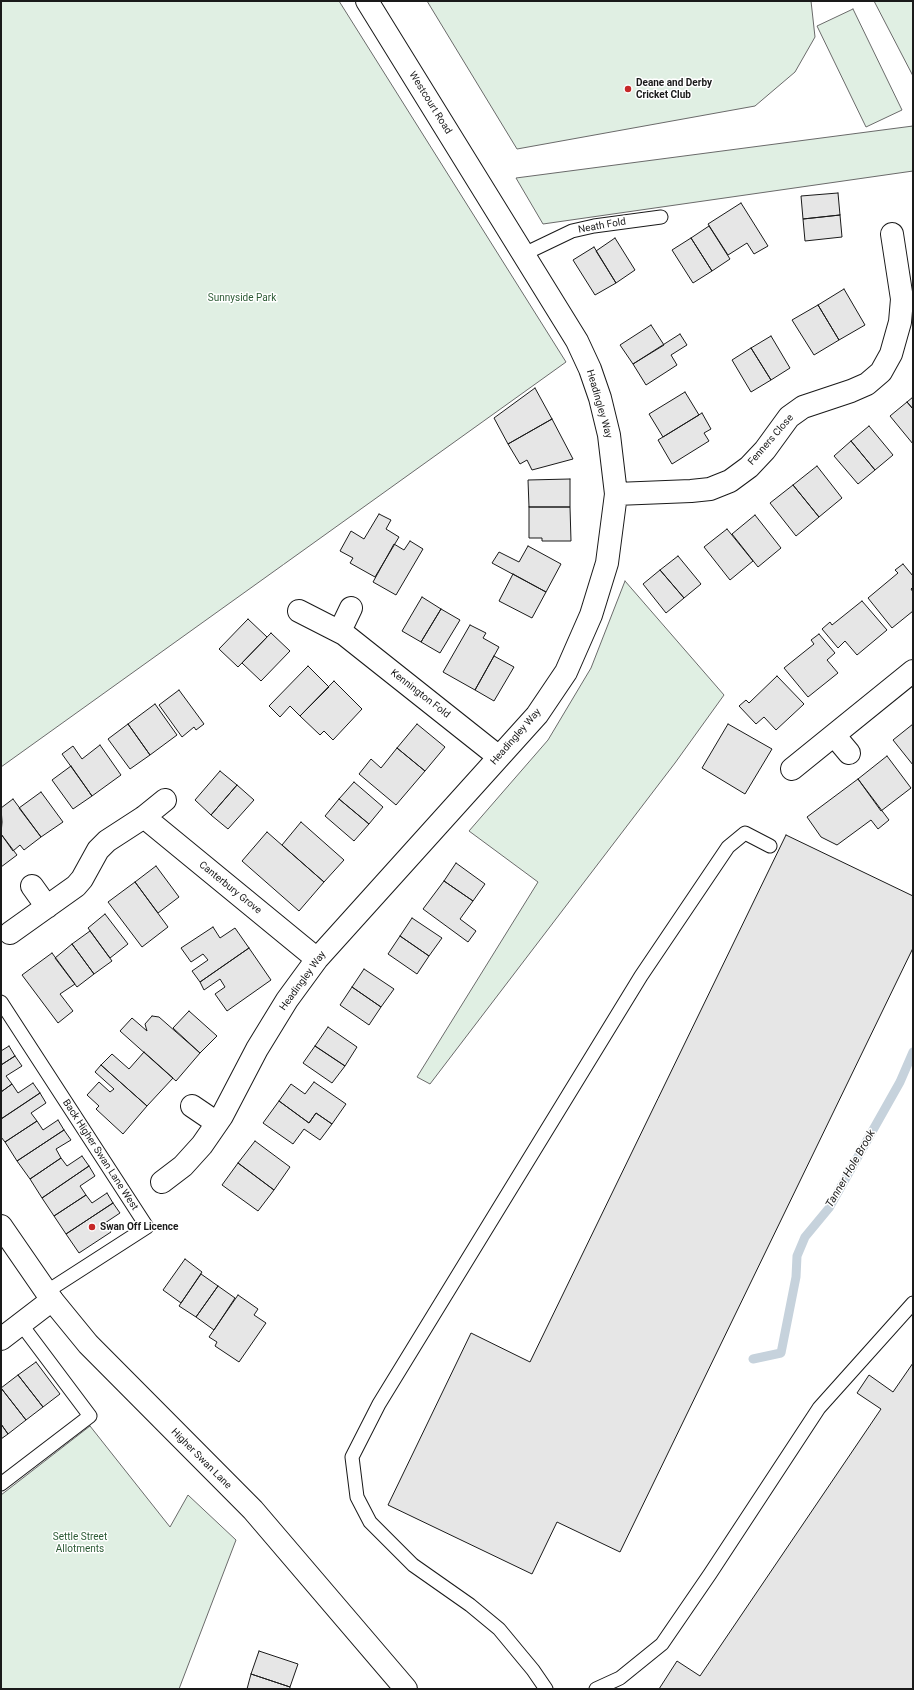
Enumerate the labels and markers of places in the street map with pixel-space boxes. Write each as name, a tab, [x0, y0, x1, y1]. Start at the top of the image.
place label: Deane and Derby Cricket Club	[636, 77, 712, 100]
marker: Deane and Derby Cricket Club	[623, 84, 633, 94]
place label: Swan Off Licence	[100, 1221, 178, 1233]
marker: Swan Off Licence	[87, 1222, 97, 1232]

